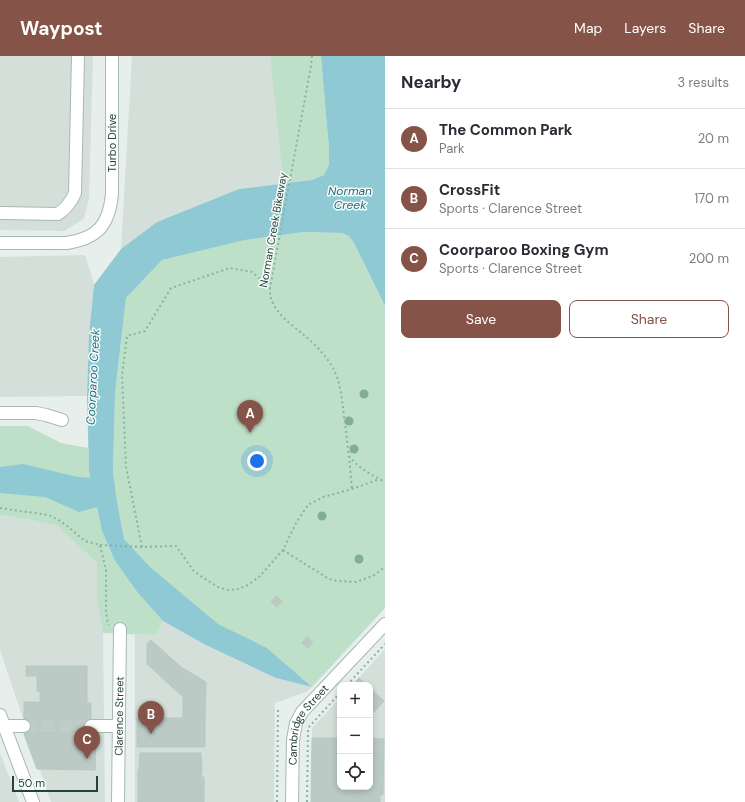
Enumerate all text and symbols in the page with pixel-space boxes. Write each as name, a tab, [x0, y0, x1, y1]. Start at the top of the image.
text: Waypost	[20, 16, 103, 41]
text: Map	[574, 19, 602, 37]
text: Layers	[624, 19, 666, 37]
text: Share	[688, 19, 725, 37]
text: Nearby	[401, 71, 461, 93]
text: 3 results	[677, 74, 729, 91]
street label: Turbo Drive	[105, 114, 119, 172]
text: The Common Park	[439, 120, 572, 140]
text: A	[409, 130, 419, 147]
text: 20 m	[698, 130, 729, 147]
text: Park	[439, 140, 465, 157]
street label: Norman Creek Bikeway	[256, 171, 290, 289]
text: CrossFit	[439, 180, 500, 200]
water label: Norman Creek	[328, 183, 372, 213]
text: B	[410, 190, 418, 207]
text: 170 m	[694, 190, 729, 207]
text: Sports · Clarence Street	[439, 200, 582, 217]
text: Coorparoo Boxing Gym	[439, 240, 609, 260]
text: C	[409, 250, 419, 267]
text: 200 m	[689, 250, 729, 267]
text: Sports · Clarence Street	[439, 260, 582, 277]
button: Save	[401, 300, 561, 338]
button: Share	[569, 300, 729, 338]
water label: Coorparoo Creek	[82, 328, 104, 425]
pin: A	[237, 400, 263, 433]
your location	[247, 451, 267, 471]
street label: Clarence Street	[112, 676, 126, 756]
street label: Cambridge Street	[286, 681, 331, 765]
map controls	[337, 682, 373, 790]
button: +	[337, 682, 373, 718]
pin: B	[138, 701, 164, 734]
button: −	[337, 718, 373, 754]
pin: C	[74, 726, 100, 759]
button: locate	[337, 754, 373, 790]
scale bar	[12, 774, 98, 793]
text: 50 m	[18, 776, 45, 790]

